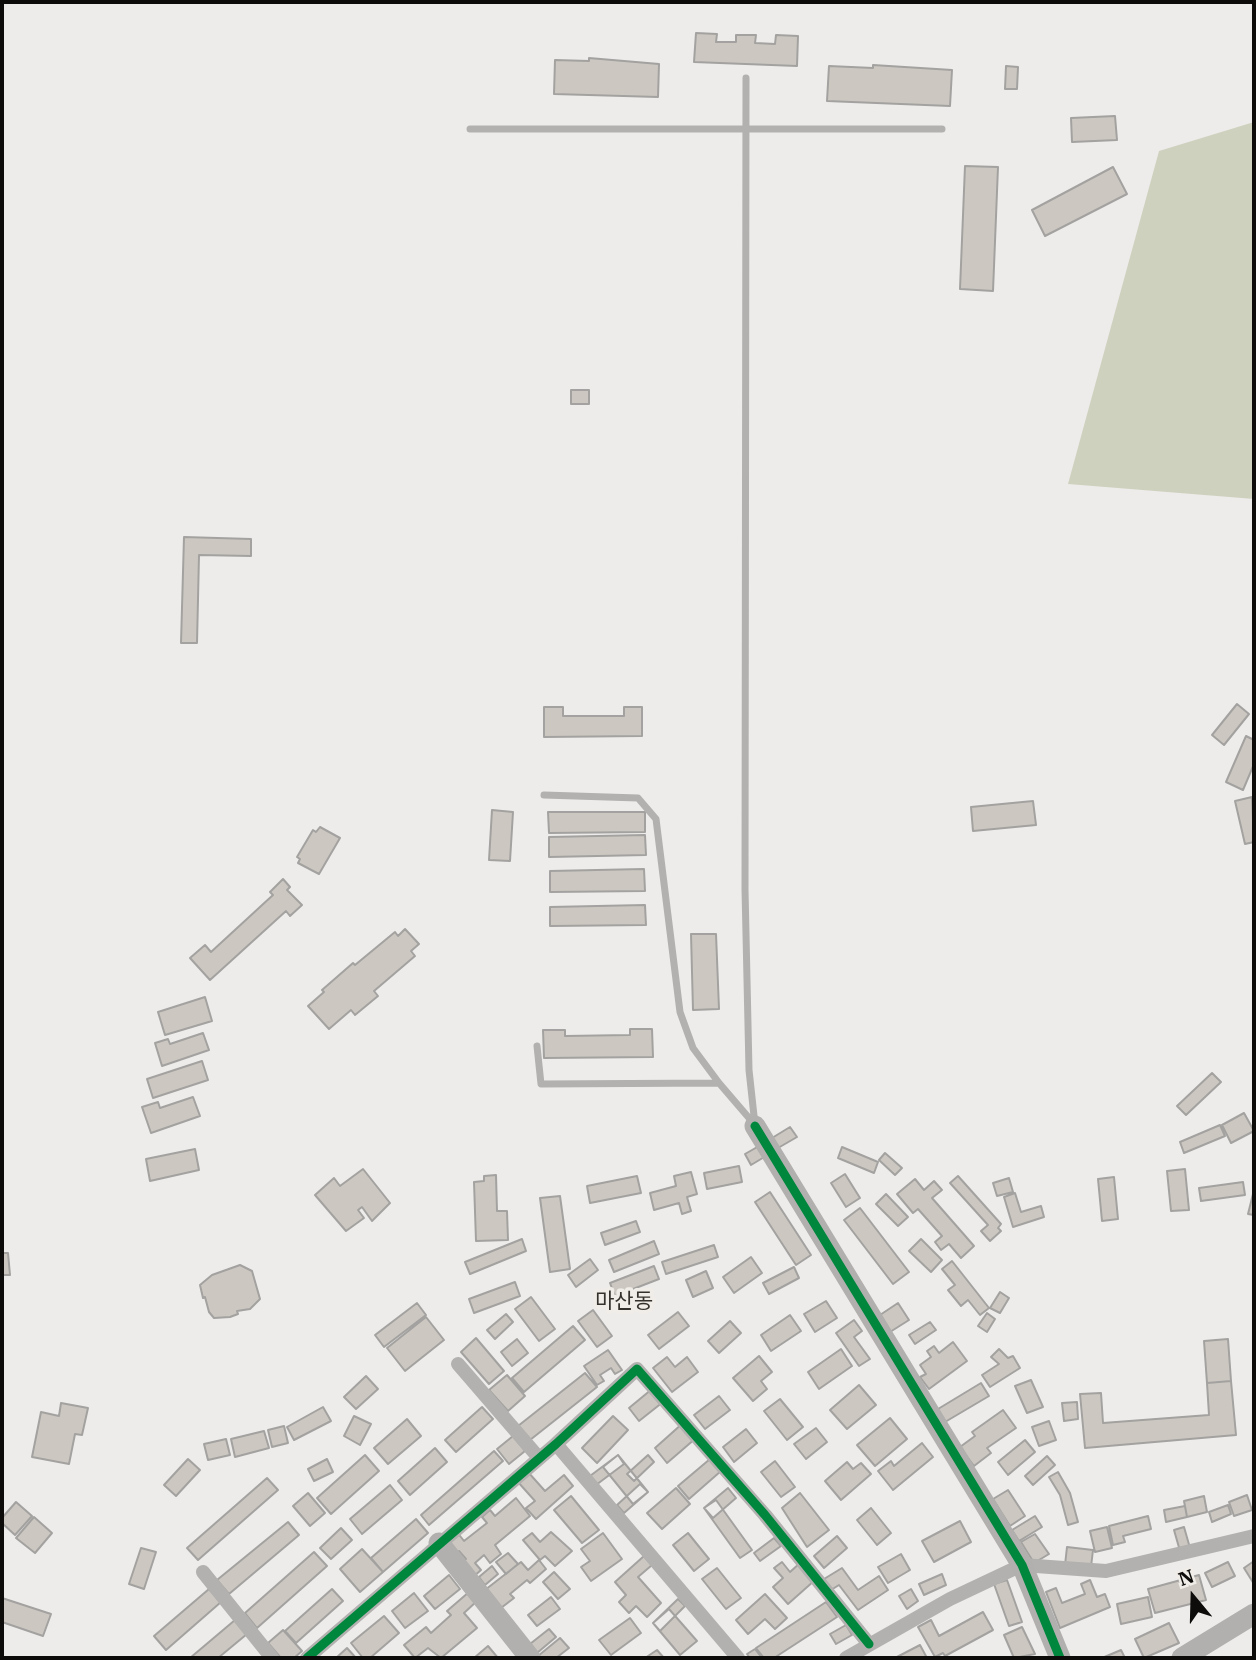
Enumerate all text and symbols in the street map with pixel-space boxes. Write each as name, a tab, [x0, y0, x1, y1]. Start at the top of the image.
district label: 마산동	[595, 1289, 653, 1315]
north arrow	[1158, 1562, 1228, 1632]
text: N	[1175, 1563, 1197, 1591]

